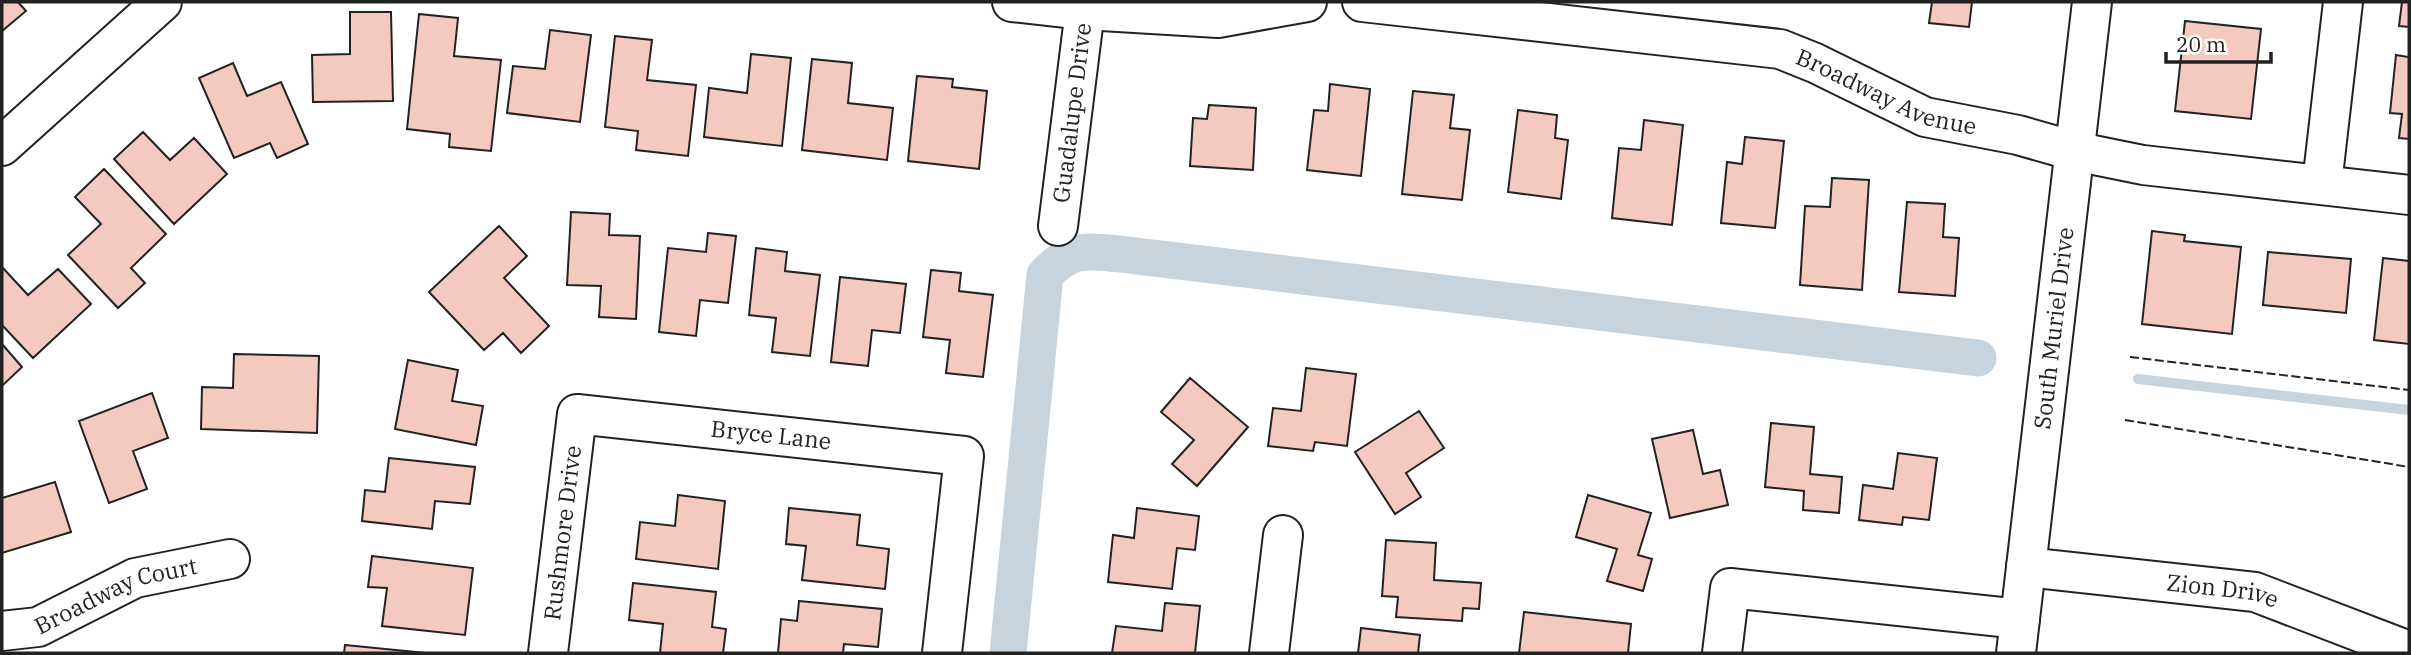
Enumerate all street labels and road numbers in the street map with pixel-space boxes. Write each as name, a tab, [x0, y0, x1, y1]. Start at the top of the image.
street label: Guadalupe Drive	[1045, 21, 1097, 205]
street label: Broadway Avenue	[1792, 41, 1979, 141]
street label: South Muriel Drive	[2026, 226, 2080, 431]
street label: Bryce Lane	[709, 413, 833, 456]
street label: Rushmore Drive	[536, 444, 587, 622]
street label: Broadway Court	[29, 550, 199, 640]
street label: Zion Drive	[2165, 566, 2283, 614]

